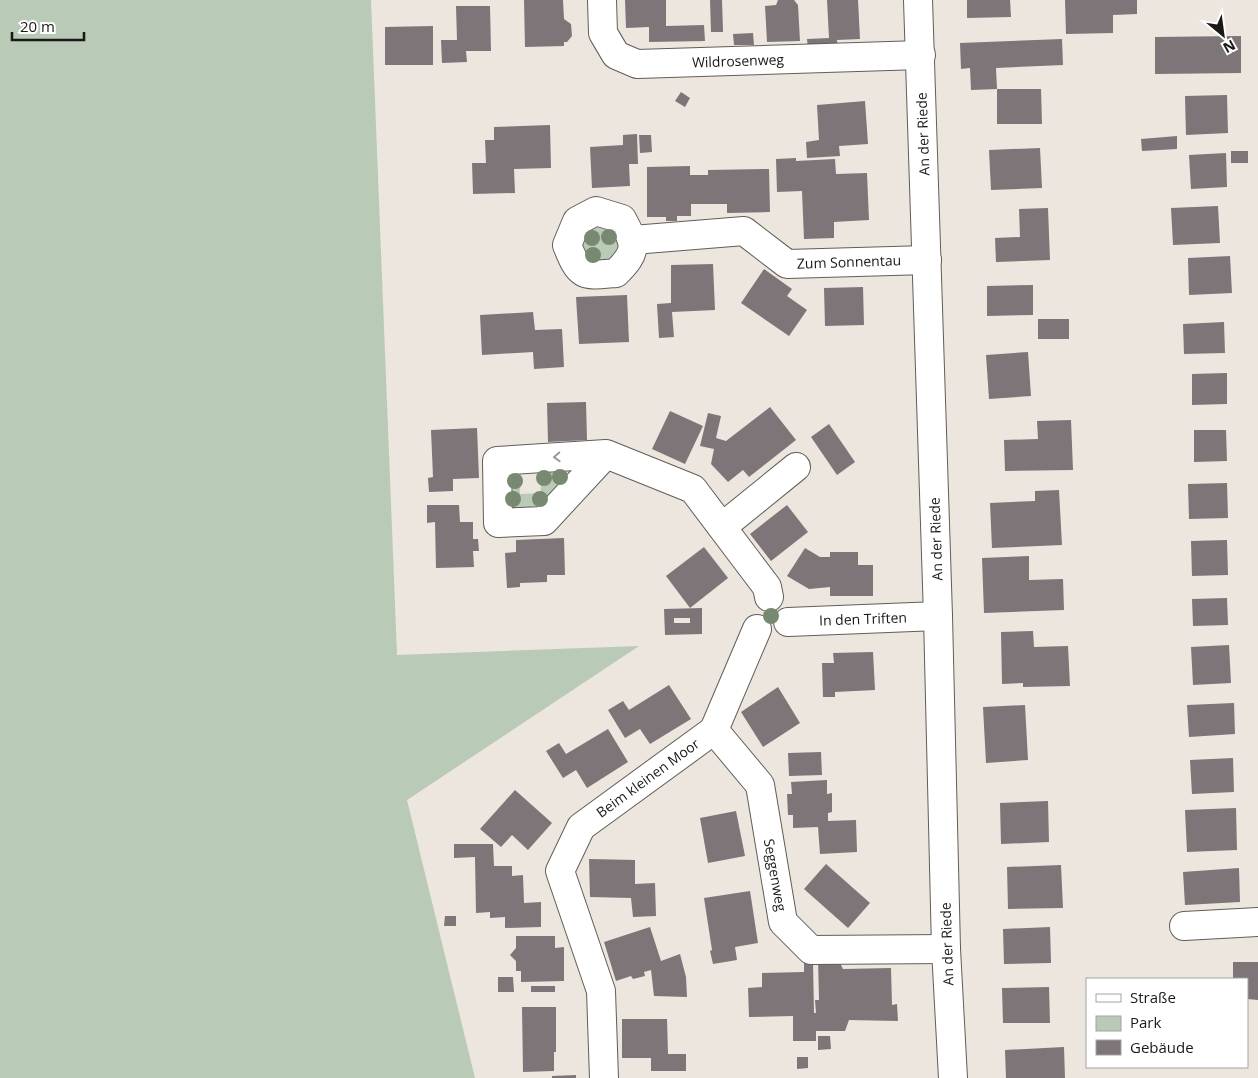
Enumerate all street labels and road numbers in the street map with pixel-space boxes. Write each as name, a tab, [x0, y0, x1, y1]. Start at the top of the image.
street label: Wildrosenweg	[692, 49, 785, 72]
street label: An der Riede	[912, 92, 933, 176]
street label: Zum Sonnentau	[797, 250, 901, 273]
street label: An der Riede	[925, 497, 946, 581]
street label: In den Triften	[819, 607, 907, 630]
street label: Beim kleinen Moor	[592, 734, 703, 821]
street label: Seggenweg	[760, 837, 791, 913]
street label: An der Riede	[936, 902, 957, 986]

